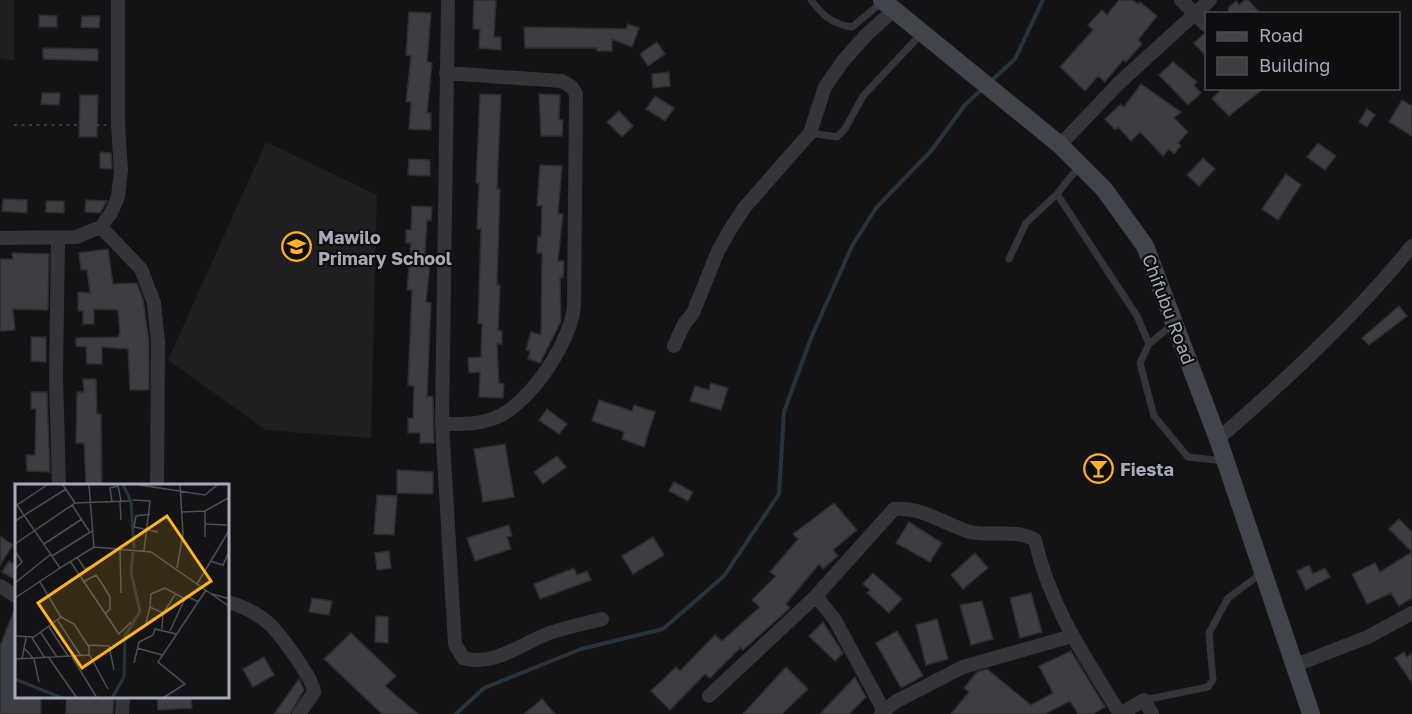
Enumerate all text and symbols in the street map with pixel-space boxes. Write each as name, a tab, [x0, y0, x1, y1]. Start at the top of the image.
legend	[1205, 12, 1400, 90]
text: Road	[1259, 24, 1303, 46]
text: Building	[1259, 54, 1330, 76]
place label: Mawilo Primary School	[318, 226, 452, 269]
school or university icon: Mawilo Primary School	[281, 231, 313, 263]
street label: Chifubu Road	[1138, 251, 1200, 367]
bar icon: Fiesta	[1083, 453, 1115, 485]
place label: Fiesta	[1120, 458, 1174, 480]
inset map	[15, 484, 230, 699]

